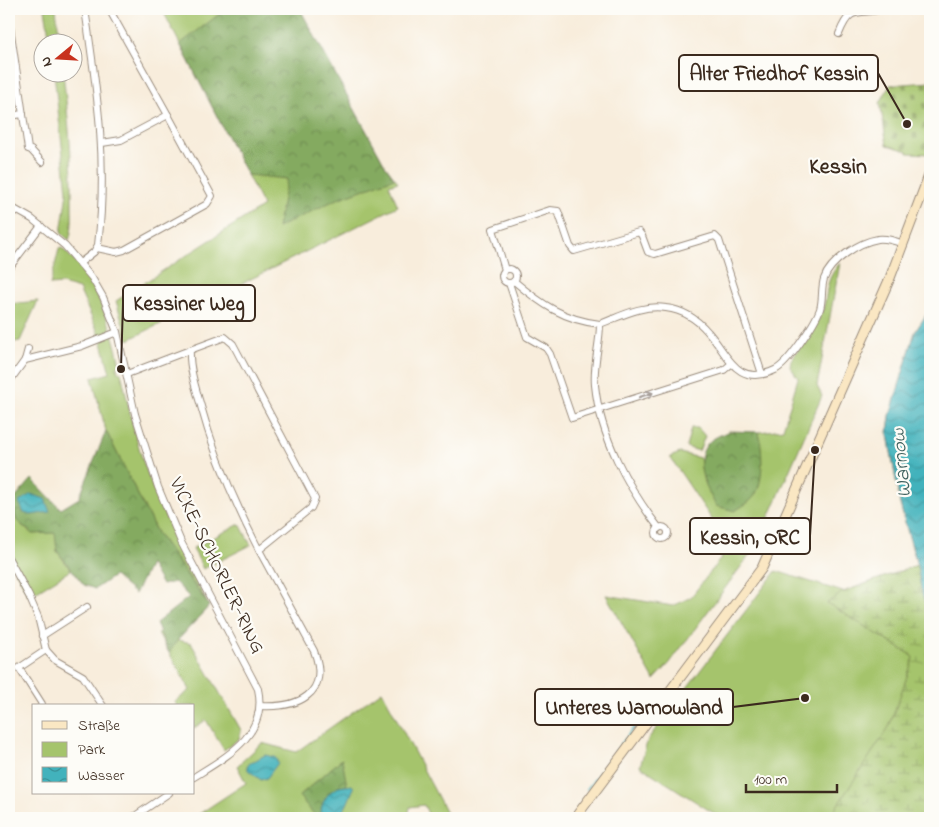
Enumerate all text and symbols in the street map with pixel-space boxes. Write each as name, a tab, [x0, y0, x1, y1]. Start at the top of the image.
north arrow	[32, 32, 82, 82]
text: N	[36, 54, 59, 69]
callout: Alter Friedhof Kessin	[679, 55, 878, 91]
text: Alter Friedhof Kessin	[689, 60, 869, 90]
district label: Kessin	[809, 152, 867, 184]
callout: Kessiner Weg	[123, 285, 255, 321]
text: Kessiner Weg	[133, 290, 245, 322]
one-way arrow	[638, 390, 654, 400]
water label: Warnow	[883, 427, 921, 499]
street label: VICKE-SCHORLER-RING	[160, 472, 271, 659]
callout: Kessin, ORC	[690, 518, 810, 554]
text: Kessin, ORC	[700, 524, 800, 554]
callout: Unteres Warnowland	[535, 689, 733, 725]
text: Unteres Warnowland	[545, 694, 723, 724]
legend	[32, 704, 195, 794]
text: Straße	[78, 715, 120, 737]
text: Park	[78, 739, 106, 761]
scale bar	[746, 762, 838, 794]
text: Wasser	[78, 765, 125, 787]
text: 100 m	[754, 769, 787, 791]

